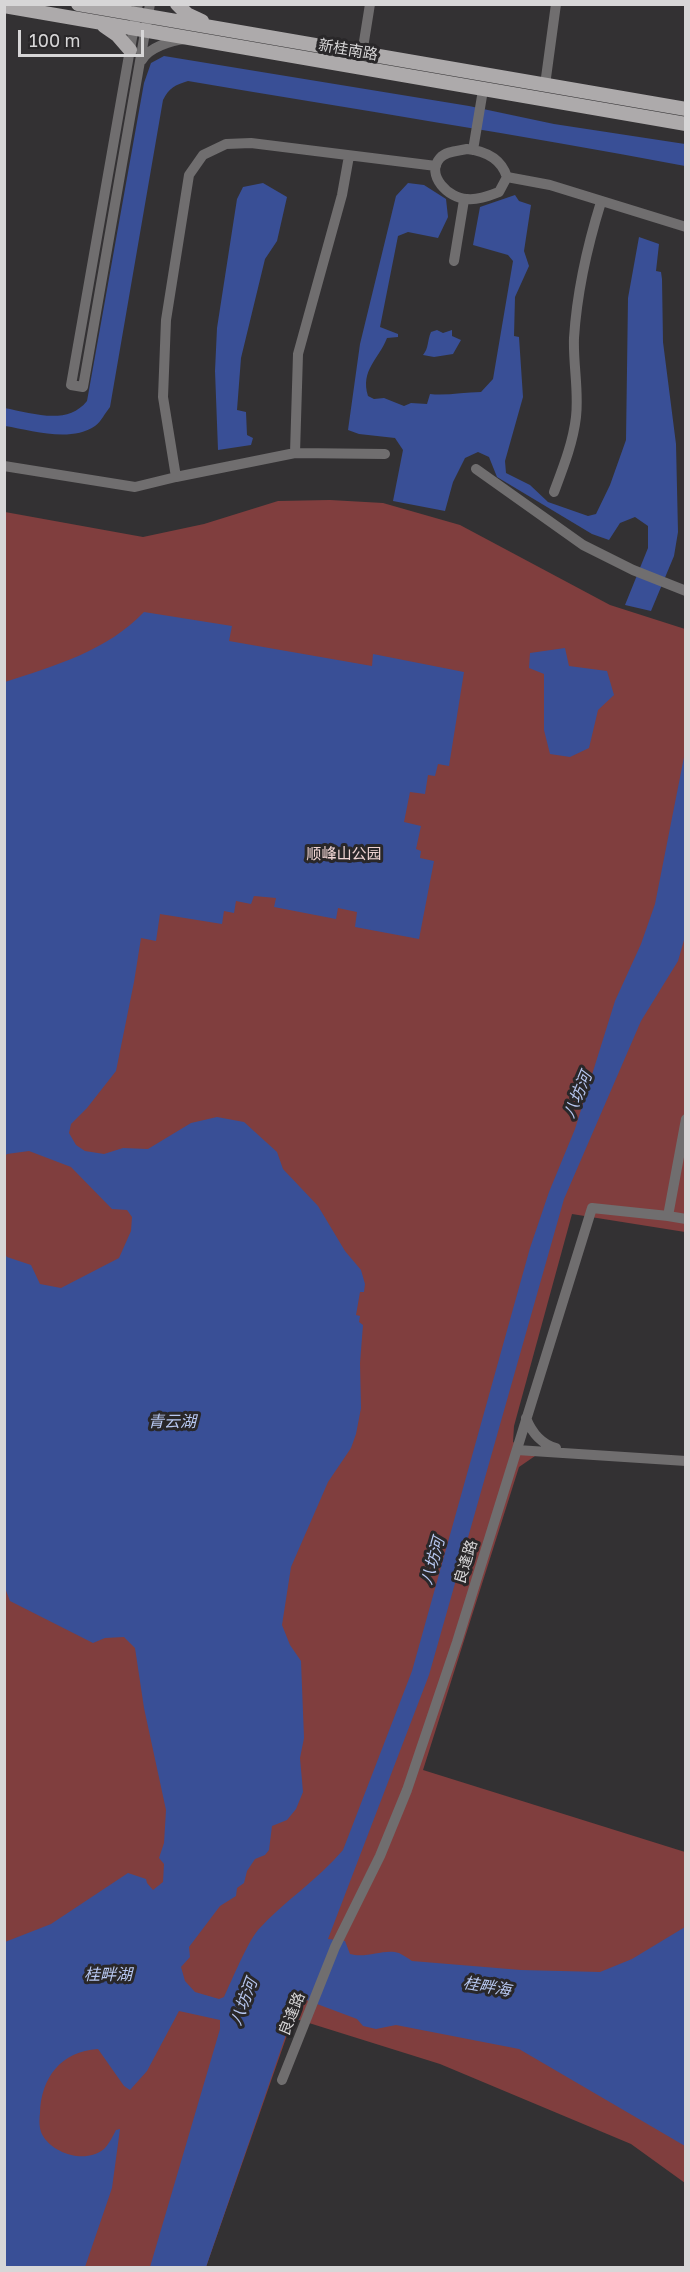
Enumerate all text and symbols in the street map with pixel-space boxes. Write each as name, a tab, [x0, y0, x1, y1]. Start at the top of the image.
scale bar	[21, 18, 147, 56]
text: 100 m	[29, 29, 80, 51]
street label: 新桂南路	[317, 36, 379, 64]
park label: 顺峰山公园	[307, 845, 381, 863]
water label: 八坊河	[560, 1069, 596, 1121]
water label: 青云湖	[148, 1412, 196, 1432]
water label: 八坊河	[417, 1535, 449, 1587]
street label: 良逢路	[451, 1538, 481, 1586]
water label: 桂畔湖	[84, 1965, 132, 1985]
water label: 桂畔海	[462, 1973, 512, 2001]
water label: 八坊河	[226, 1976, 262, 2028]
street label: 良逢路	[275, 1990, 309, 2038]

